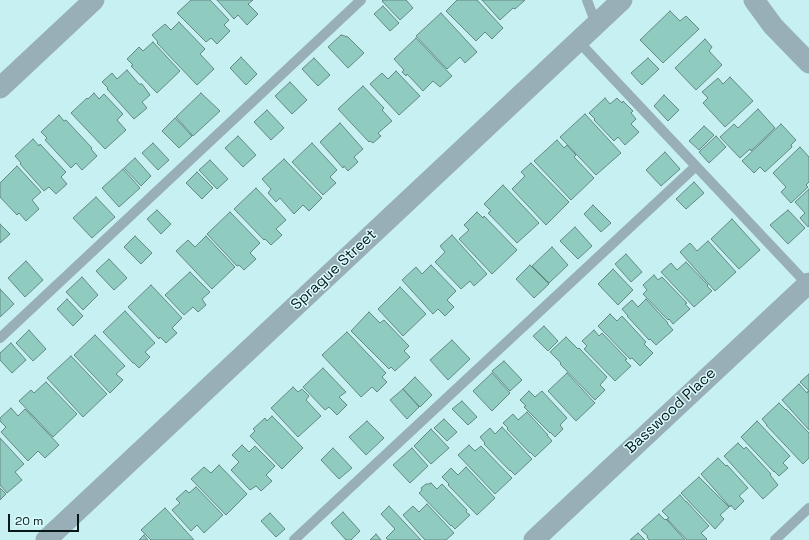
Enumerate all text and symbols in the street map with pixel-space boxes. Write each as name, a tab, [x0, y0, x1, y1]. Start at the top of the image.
street label: Sprague Street	[288, 226, 380, 314]
street label: Basswood Place	[622, 365, 720, 457]
scale bar	[10, 506, 81, 532]
text: 20 m	[15, 513, 43, 529]

